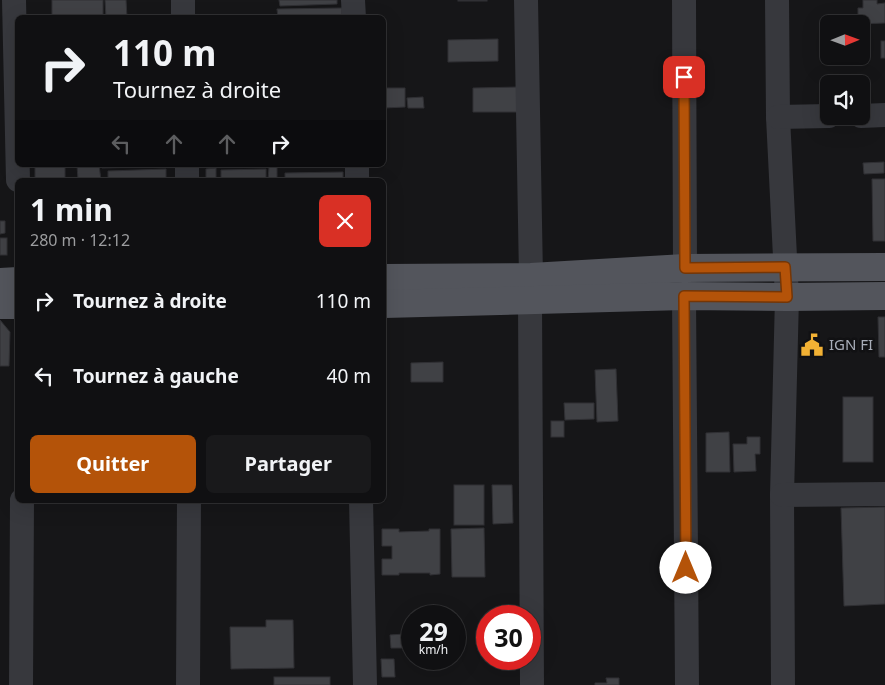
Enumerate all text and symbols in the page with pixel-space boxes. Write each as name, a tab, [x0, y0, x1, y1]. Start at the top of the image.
north arrow	[820, 15, 870, 65]
map controls	[820, 15, 870, 125]
text: 110 m	[113, 29, 216, 76]
icon: right	[30, 35, 95, 100]
pin	[663, 56, 705, 98]
icon: arrive	[670, 63, 698, 91]
text: Tournez à droite	[113, 74, 281, 104]
button: sound	[820, 75, 870, 125]
icon: left	[107, 130, 135, 158]
icon: ahead	[160, 130, 188, 158]
icon: ahead	[213, 130, 241, 158]
icon: right	[266, 130, 294, 158]
text: 1 min	[30, 189, 113, 230]
button: close	[319, 195, 371, 247]
text: 280 m · 12:12	[30, 229, 130, 251]
icon: right	[30, 287, 58, 315]
text: Tournez à droite	[73, 288, 227, 314]
text: 110 m	[316, 288, 371, 314]
public building icon: IGN FI	[799, 332, 825, 358]
place label: IGN FI	[829, 334, 873, 354]
icon: left	[30, 362, 58, 390]
text: Tournez à gauche	[73, 363, 239, 389]
text: 40 m	[327, 363, 371, 389]
button: Quitter	[30, 435, 196, 493]
button: Partager	[206, 435, 371, 493]
position arrow	[659, 541, 711, 593]
speed limit sign: 30	[476, 605, 541, 670]
text: 29	[419, 614, 448, 648]
text: km/h	[419, 641, 448, 658]

